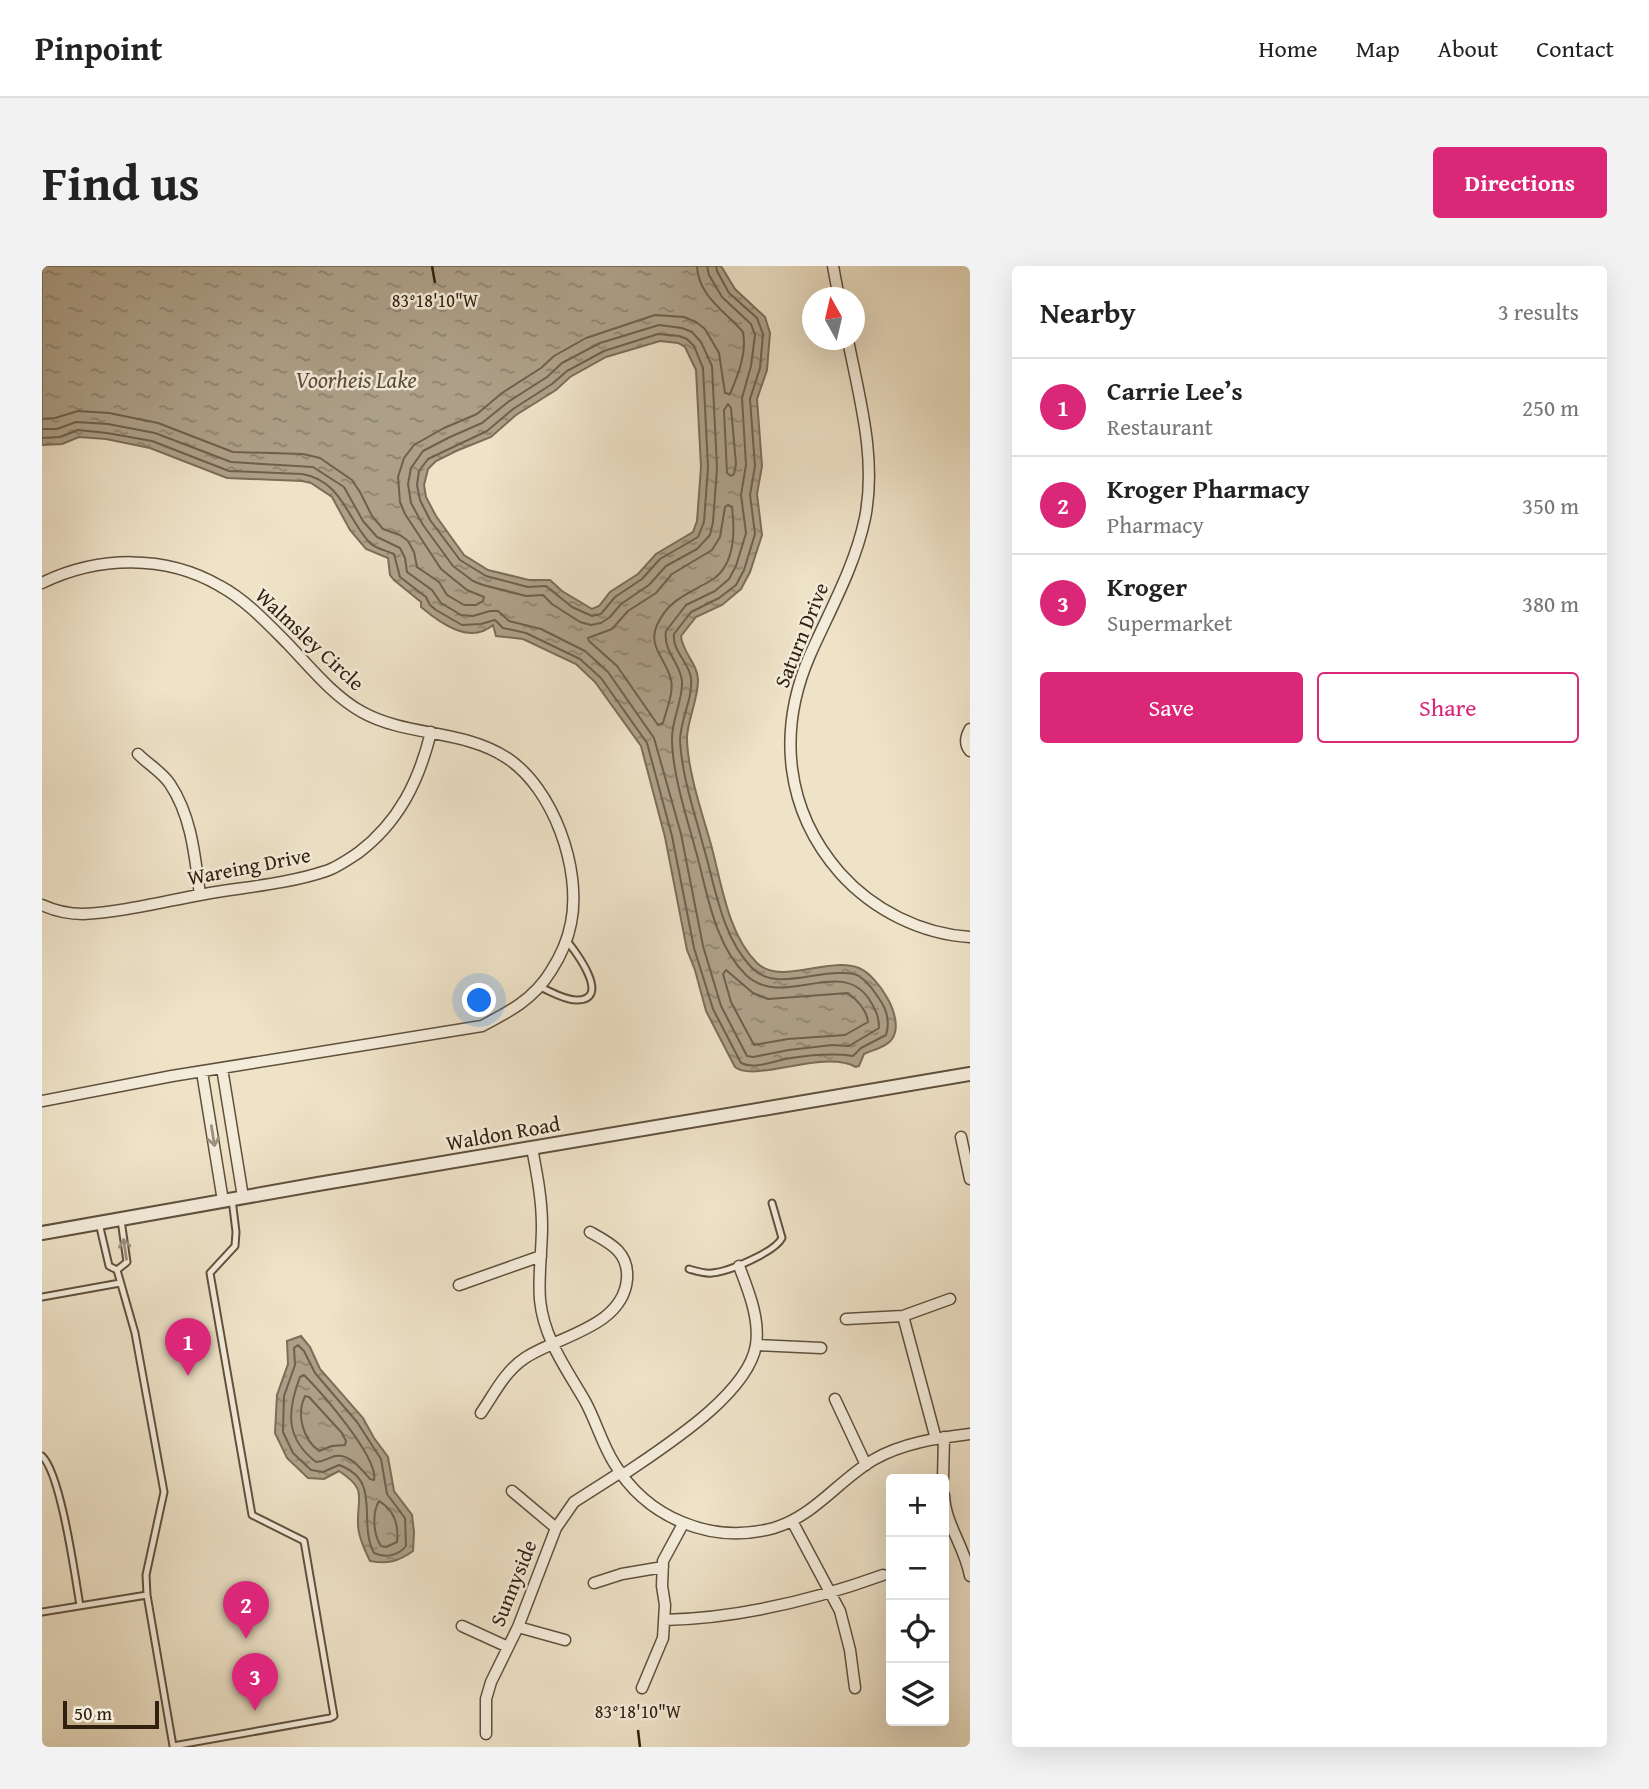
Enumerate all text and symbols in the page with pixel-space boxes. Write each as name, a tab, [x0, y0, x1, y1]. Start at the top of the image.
text: Pinpoint	[35, 24, 162, 72]
text: Home	[1259, 31, 1318, 66]
text: Map	[1356, 31, 1400, 66]
text: About	[1438, 31, 1498, 66]
text: Contact	[1536, 31, 1614, 66]
text: Find us	[42, 146, 200, 218]
button: Directions	[1433, 147, 1607, 218]
text: 83°18'10"W	[392, 287, 479, 314]
north arrow	[802, 287, 865, 350]
text: Nearby	[1040, 290, 1136, 334]
text: 3 results	[1498, 295, 1579, 328]
water label: Voorheis Lake	[295, 363, 417, 396]
text: Carrie Lee’s	[1107, 371, 1243, 410]
text: 1	[1057, 391, 1069, 424]
text: 250 m	[1522, 391, 1579, 424]
text: Restaurant	[1107, 410, 1213, 443]
text: Kroger Pharmacy	[1107, 469, 1310, 508]
text: 2	[1057, 489, 1069, 522]
text: 350 m	[1522, 489, 1579, 522]
text: Pharmacy	[1107, 508, 1204, 541]
text: Kroger	[1107, 567, 1187, 606]
street label: Saturn Drive	[766, 578, 836, 692]
street label: Walmsley Circle	[248, 580, 372, 698]
text: 3	[1057, 587, 1069, 620]
text: 380 m	[1522, 587, 1579, 620]
text: Supermarket	[1107, 606, 1233, 639]
button: Save	[1040, 672, 1303, 743]
button: Share	[1317, 672, 1579, 743]
street label: Wareing Drive	[185, 839, 313, 893]
your location	[462, 983, 496, 1017]
street label: Waldon Road	[444, 1108, 563, 1158]
one-way arrow	[207, 1124, 220, 1147]
one-way arrow	[118, 1238, 131, 1261]
pin: 1	[165, 1318, 211, 1376]
map controls	[886, 1474, 949, 1726]
button: +	[886, 1474, 949, 1537]
street label: Sunnyside	[482, 1535, 544, 1631]
button: −	[886, 1537, 949, 1600]
pin: 2	[223, 1581, 269, 1639]
button: locate	[886, 1600, 949, 1663]
pin: 3	[232, 1653, 278, 1711]
button: layers	[886, 1663, 949, 1726]
scale bar	[63, 1698, 159, 1730]
text: 83°18'10"W	[595, 1698, 682, 1725]
text: 50 m	[74, 1699, 112, 1727]

